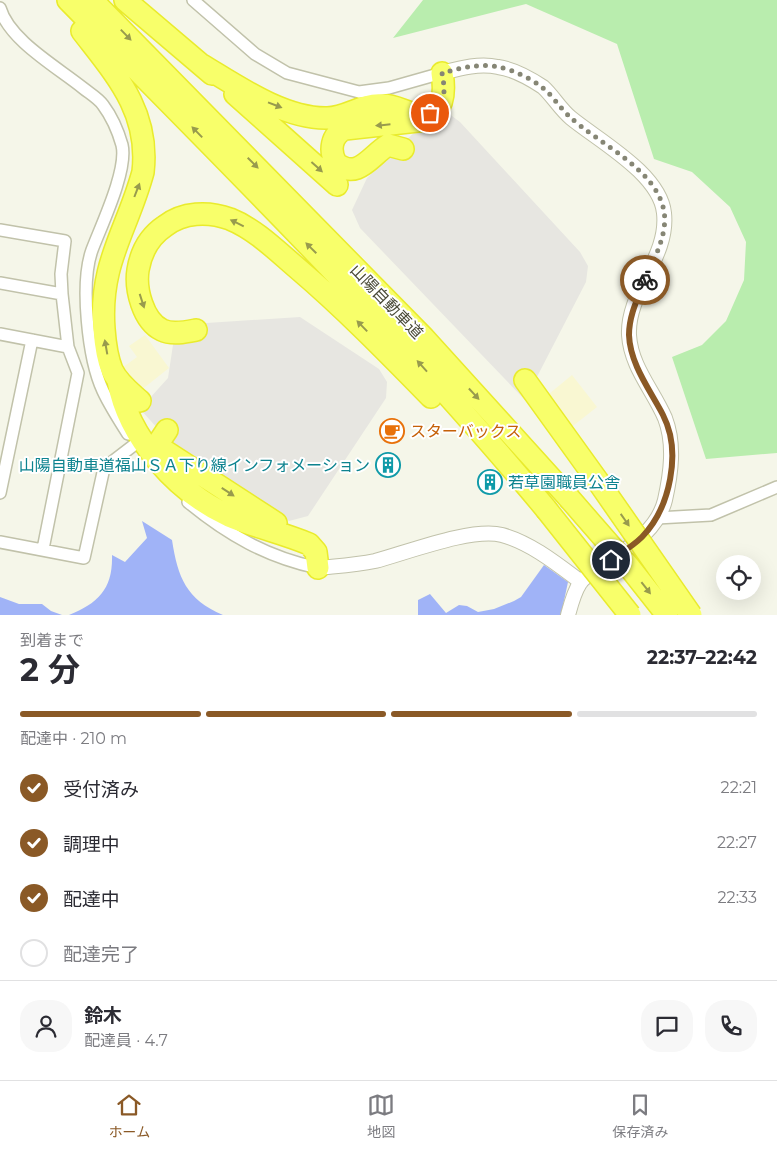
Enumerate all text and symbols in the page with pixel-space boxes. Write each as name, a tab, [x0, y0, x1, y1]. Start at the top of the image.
one-way arrow	[120, 29, 132, 41]
pin	[409, 92, 451, 134]
icon: bag	[416, 99, 444, 127]
one-way arrow	[268, 101, 283, 109]
one-way arrow	[375, 121, 391, 129]
one-way arrow	[191, 126, 203, 138]
one-way arrow	[247, 157, 259, 169]
one-way arrow	[310, 161, 322, 173]
one-way arrow	[133, 182, 141, 197]
one-way arrow	[230, 219, 244, 227]
one-way arrow	[305, 242, 317, 254]
courier	[620, 255, 670, 305]
street label: 山陽自動車道	[346, 260, 427, 342]
icon: bike	[631, 266, 659, 294]
one-way arrow	[139, 294, 146, 309]
one-way arrow	[356, 321, 368, 333]
one-way arrow	[102, 338, 110, 354]
one-way arrow	[416, 361, 428, 373]
one-way arrow	[469, 387, 480, 400]
cafe icon: スターバックス	[379, 418, 405, 444]
place label: スターバックス	[410, 422, 521, 441]
building icon: 山陽自動車道福山ＳＡ下り線インフォメーション	[375, 452, 401, 478]
place label: 山陽自動車道福山ＳＡ下り線インフォメーション	[19, 456, 370, 475]
building icon: 若草園職員公舎	[477, 469, 503, 495]
place label: 若草園職員公舎	[508, 473, 620, 492]
one-way arrow	[221, 487, 234, 497]
one-way arrow	[620, 513, 630, 526]
pin	[590, 539, 632, 581]
icon: home	[597, 546, 625, 574]
map controls	[716, 555, 761, 600]
button: locate	[716, 555, 761, 600]
one-way arrow	[641, 581, 651, 595]
text: 到着まで	[20, 631, 84, 650]
text: 22:37–22:42	[647, 646, 757, 669]
text: 2 分	[20, 650, 80, 689]
text: 配達中 · 210 m	[20, 729, 127, 748]
icon: check	[20, 774, 48, 802]
text: 受付済み	[63, 778, 139, 801]
text: 22:21	[721, 778, 757, 797]
icon: check	[20, 829, 48, 857]
text: 調理中	[63, 833, 120, 856]
text: 22:27	[717, 833, 757, 852]
icon: check	[20, 884, 48, 912]
text: 配達中	[63, 888, 120, 911]
text: 22:33	[717, 888, 757, 907]
text: 配達完了	[63, 943, 139, 966]
button: person	[20, 1000, 72, 1052]
button: chat	[641, 1000, 693, 1052]
button: phone	[705, 1000, 757, 1052]
text: 鈴木	[84, 1004, 122, 1027]
text: 配達員 · 4.7	[84, 1031, 168, 1050]
tab: ホーム	[109, 1091, 150, 1141]
tab: 地図	[367, 1091, 395, 1141]
tab: 保存済み	[612, 1091, 668, 1141]

